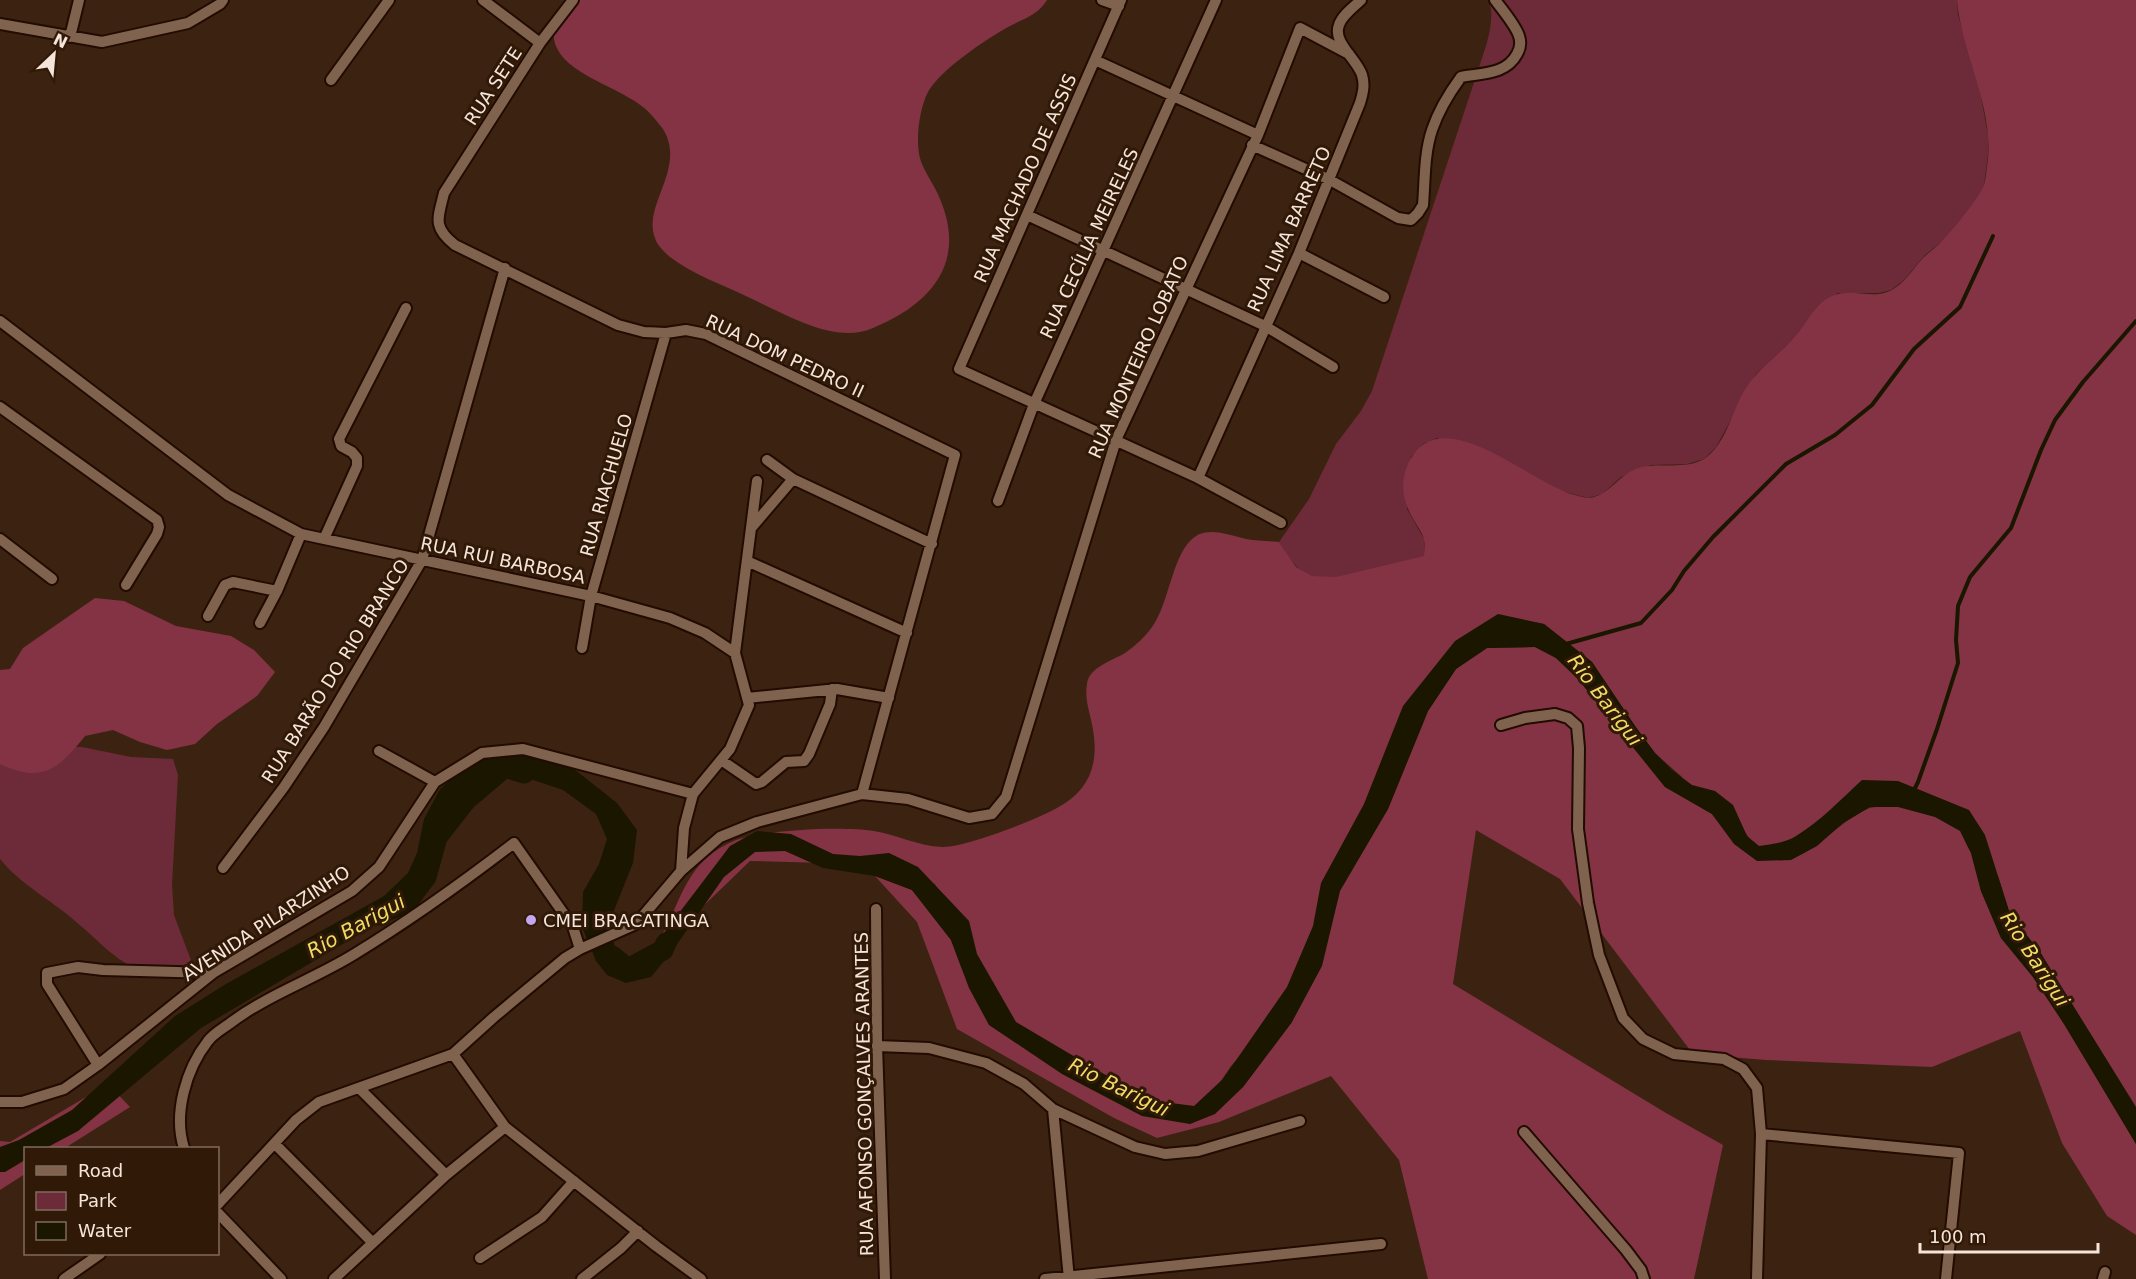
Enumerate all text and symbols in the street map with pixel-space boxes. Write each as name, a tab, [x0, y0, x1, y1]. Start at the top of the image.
north arrow	[24, 24, 84, 84]
text: N	[50, 29, 71, 52]
street label: RUA SETE	[460, 43, 526, 129]
street label: RUA MACHADO DE ASSIS	[969, 70, 1081, 286]
street label: RUA LIMA BARRETO	[1243, 143, 1335, 315]
street label: RUA CECÍLIA MEIRELES	[1036, 144, 1142, 342]
street label: RUA MONTEIRO LOBATO	[1084, 253, 1192, 461]
street label: RUA DOM PEDRO II	[703, 310, 867, 402]
street label: RUA RIACHUELO	[576, 411, 636, 559]
street label: RUA RUI BARBOSA	[419, 532, 588, 588]
street label: RUA BARÃO DO RIO BRANCO	[257, 555, 413, 787]
water label: Rio Barigui	[1563, 649, 1648, 751]
street label: AVENIDA PILARZINHO	[178, 861, 354, 985]
water label: Rio Barigui	[303, 889, 410, 963]
water label: Rio Barigui	[1995, 907, 2075, 1012]
place label: CMEI BRACATINGA	[543, 910, 710, 931]
marker: CMEI BRACATINGA	[524, 913, 538, 927]
street label: RUA AFONSO GONÇALVES ARANTES	[851, 932, 877, 1256]
water label: Rio Barigui	[1065, 1052, 1174, 1122]
legend	[24, 1147, 219, 1255]
text: Road	[78, 1160, 123, 1181]
text: Park	[78, 1190, 117, 1211]
scale bar	[1920, 1216, 2098, 1254]
text: Water	[78, 1220, 132, 1241]
text: 100 m	[1929, 1226, 1987, 1247]

